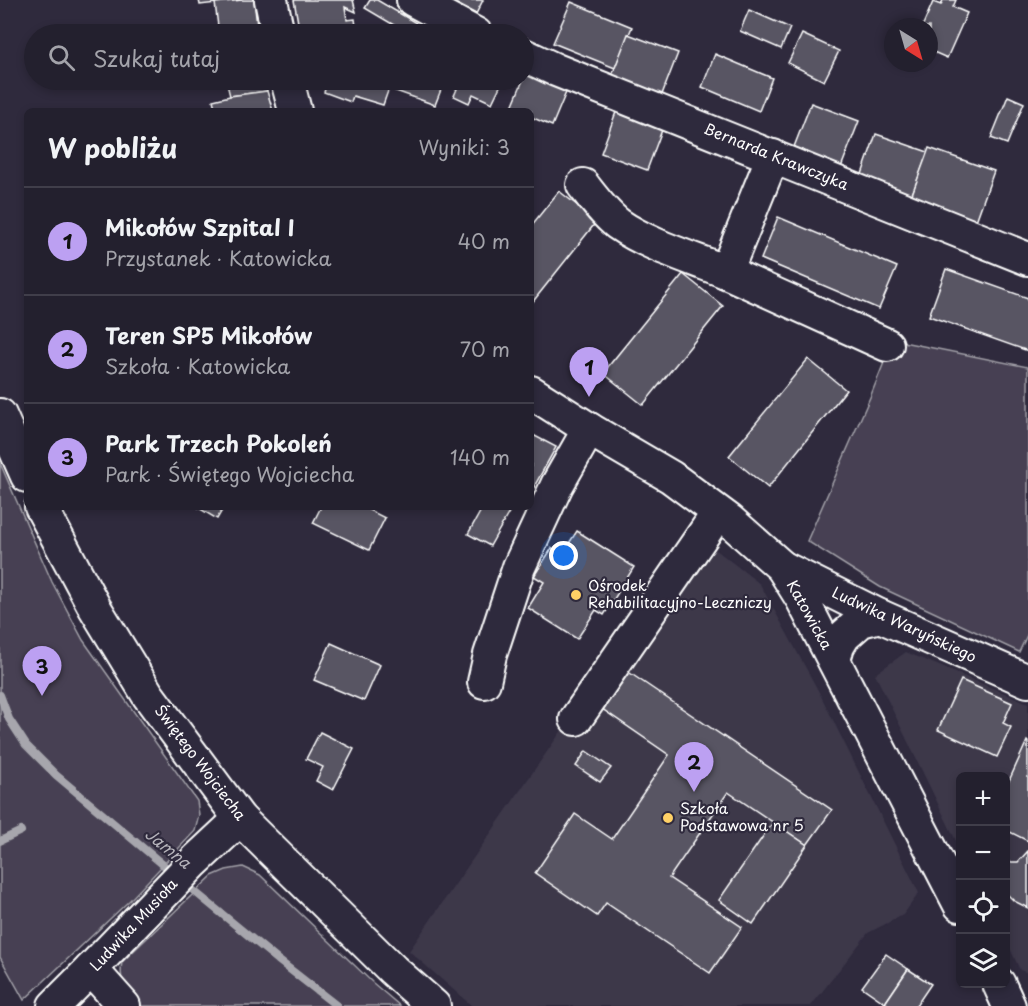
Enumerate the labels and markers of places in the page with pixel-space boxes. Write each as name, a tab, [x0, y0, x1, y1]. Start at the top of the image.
pin: 1	[570, 348, 608, 397]
place label: Ośrodek Rehabilitacyjno-Leczniczy	[588, 573, 772, 613]
marker: Ośrodek Rehabilitacyjno-Leczniczy	[569, 588, 583, 602]
pin: 3	[22, 646, 62, 696]
pin: 2	[674, 742, 714, 792]
place label: Szkoła Podstawowa nr 5	[680, 796, 804, 836]
marker: Szkoła Podstawowa nr 5	[661, 811, 675, 825]

